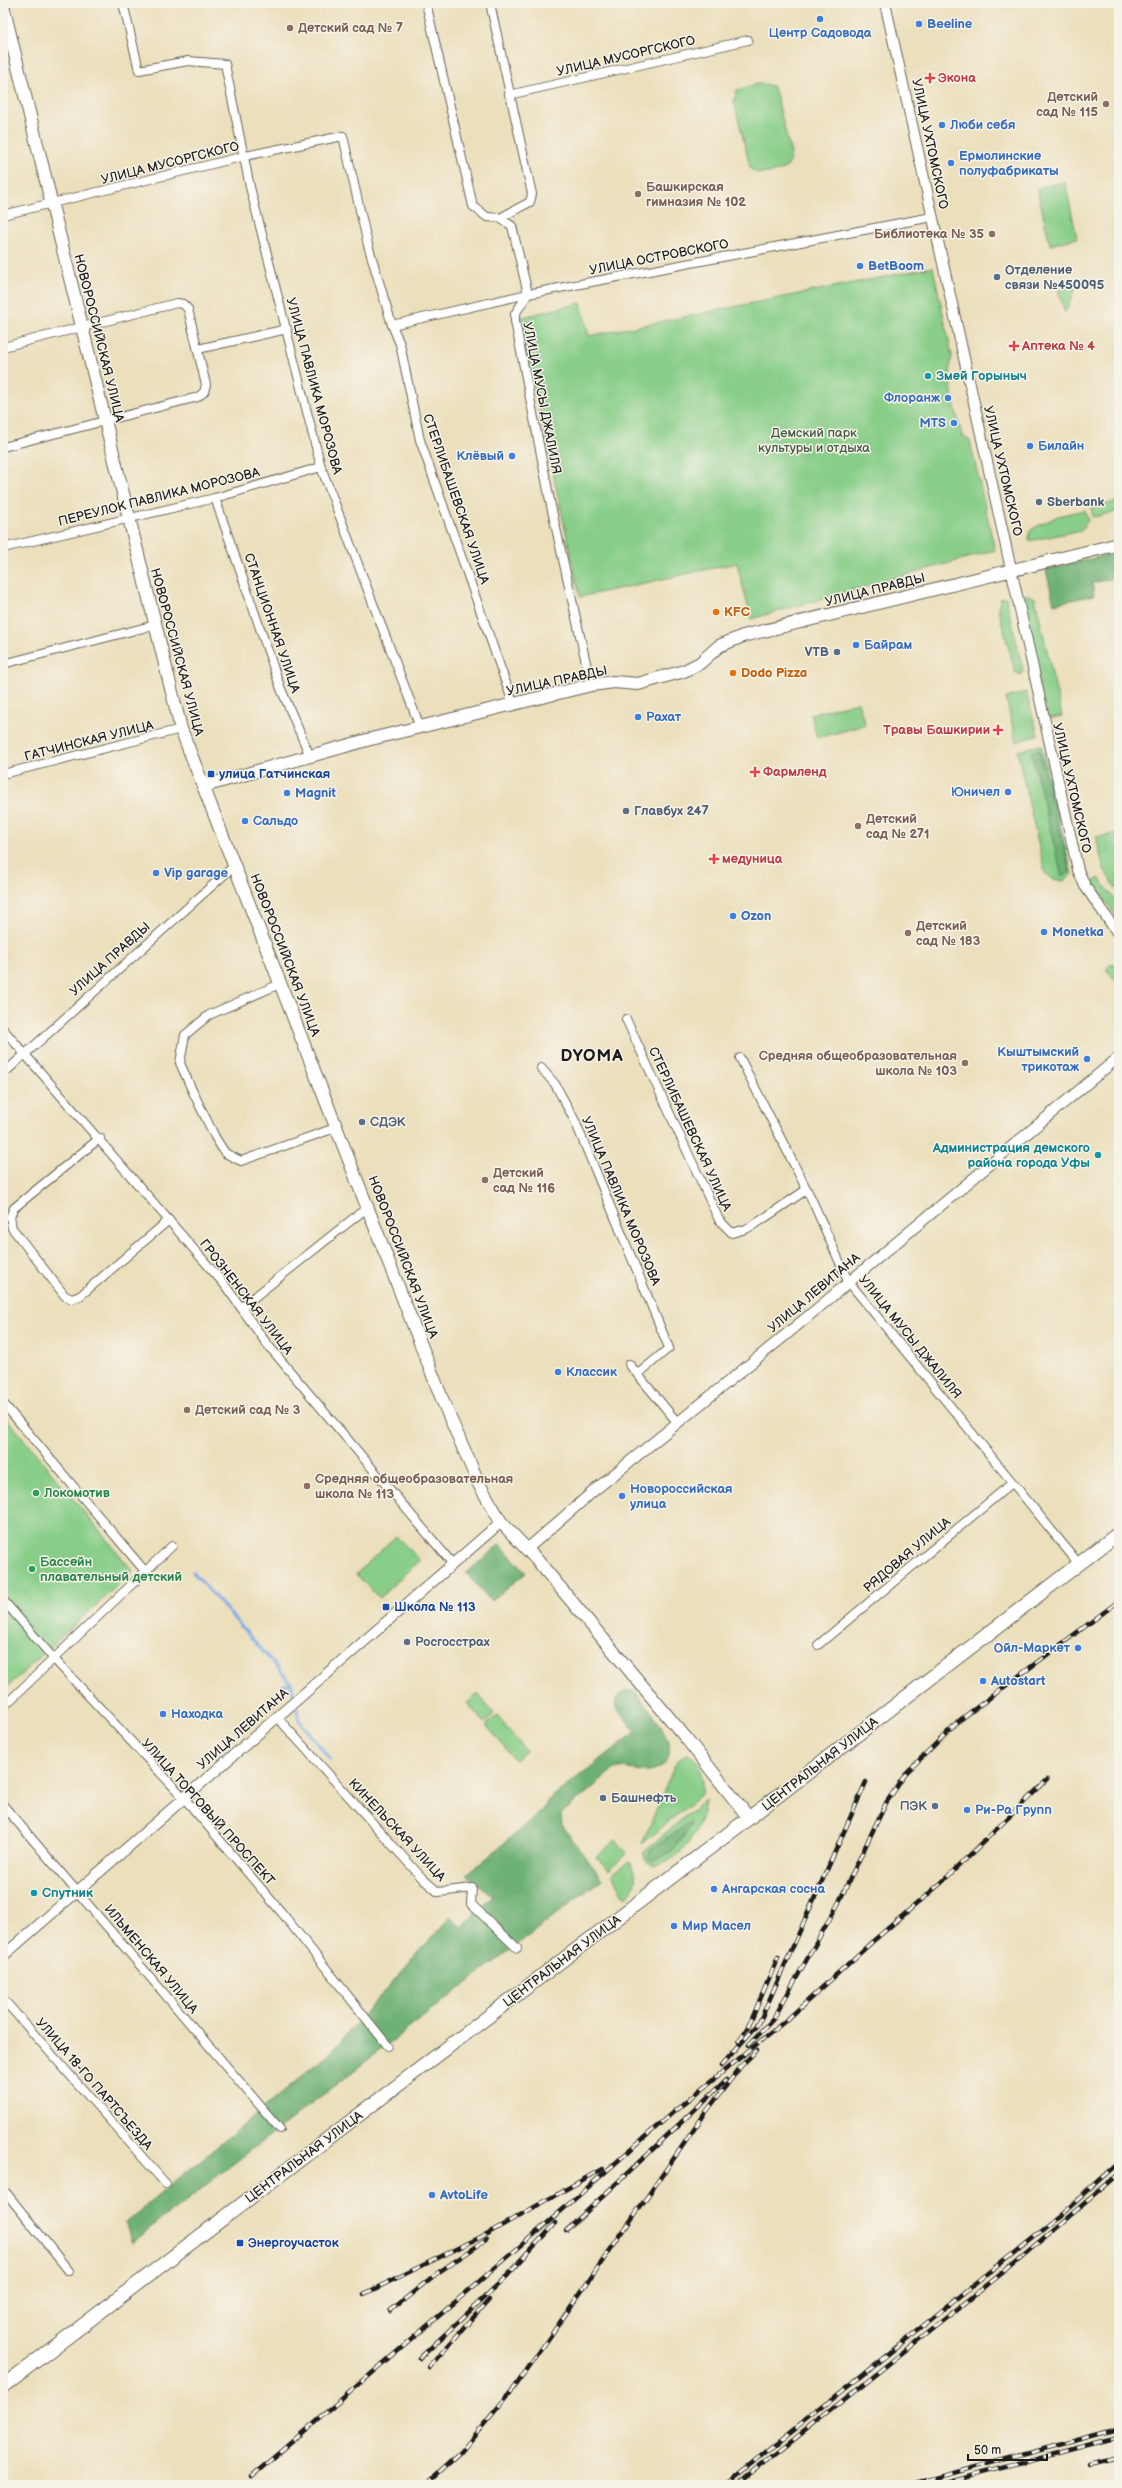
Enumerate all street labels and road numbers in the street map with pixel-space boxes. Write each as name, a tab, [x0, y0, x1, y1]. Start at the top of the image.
street label: УЛИЦА МУСОРГСКОГО	[555, 32, 697, 80]
street label: УЛИЦА УХТОМСКОГО	[908, 77, 952, 211]
street label: УЛИЦА МУСОРГСКОГО	[99, 138, 241, 188]
street label: УЛИЦА ОСТРОВСКОГО	[588, 236, 730, 278]
street label: НОВОРОССИЙСКАЯ УЛИЦА	[70, 252, 128, 424]
street label: УЛИЦА ПАВЛИКА МОРОЗОВА	[283, 296, 345, 476]
street label: УЛИЦА МУСЫ ДЖАЛИЛЯ	[519, 321, 565, 475]
street label: УЛИЦА УХТОМСКОГО	[980, 404, 1026, 538]
street label: СТЕРЛИБАШЕВСКАЯ УЛИЦА	[419, 412, 493, 586]
street label: ПЕРЕУЛОК ПАВЛИКА МОРОЗОВА	[57, 464, 262, 530]
street label: СТАНЦИОННАЯ УЛИЦА	[241, 551, 303, 695]
street label: НОВОРОССИЙСКАЯ УЛИЦА	[147, 566, 207, 738]
street label: УЛИЦА ПРАВДЫ	[823, 570, 927, 610]
street label: УЛИЦА ПРАВДЫ	[505, 662, 609, 700]
street label: ГАТЧИНСКАЯ УЛИЦА	[23, 717, 155, 765]
street label: УЛИЦА УХТОМСКОГО	[1049, 721, 1095, 855]
street label: НОВОРОССИЙСКАЯ УЛИЦА	[247, 871, 323, 1039]
street label: УЛИЦА ПРАВДЫ	[66, 919, 154, 999]
street label: СТЕРЛИБАШЕВСКАЯ УЛИЦА	[645, 1044, 735, 1214]
street label: УЛИЦА ПАВЛИКА МОРОЗОВА	[578, 1114, 664, 1288]
street label: НОВОРОССИЙСКАЯ УЛИЦА	[365, 1173, 441, 1341]
street label: ГРОЗНЕНСКАЯ УЛИЦА	[196, 1236, 296, 1358]
street label: УЛИЦА ЛЕВИТАНА	[765, 1250, 863, 1336]
street label: УЛИЦА МУСЫ ДЖАЛИЛЯ	[855, 1272, 965, 1402]
street label: РЯДОВАЯ УЛИЦА	[860, 1514, 954, 1596]
street label: УЛИЦА ЛЕВИТАНА	[194, 1685, 292, 1773]
street label: ЦЕНТРАЛЬНАЯ УЛИЦА	[759, 1714, 881, 1814]
street label: УЛИЦА ТОРГОВЫЙ ПРОСПЕКТ	[138, 1736, 278, 1889]
street label: КИНЕЛЬСКАЯ УЛИЦА	[345, 1775, 449, 1885]
street label: ИЛЬМЕНСКАЯ УЛИЦА	[101, 1901, 201, 2017]
street label: ЦЕНТРАЛЬНАЯ УЛИЦА	[500, 1912, 624, 2010]
street label: УЛИЦА 18-ГО ПАРТСЪЕЗДА	[32, 2015, 156, 2153]
street label: ЦЕНТРАЛЬНАЯ УЛИЦА	[242, 2108, 366, 2206]

